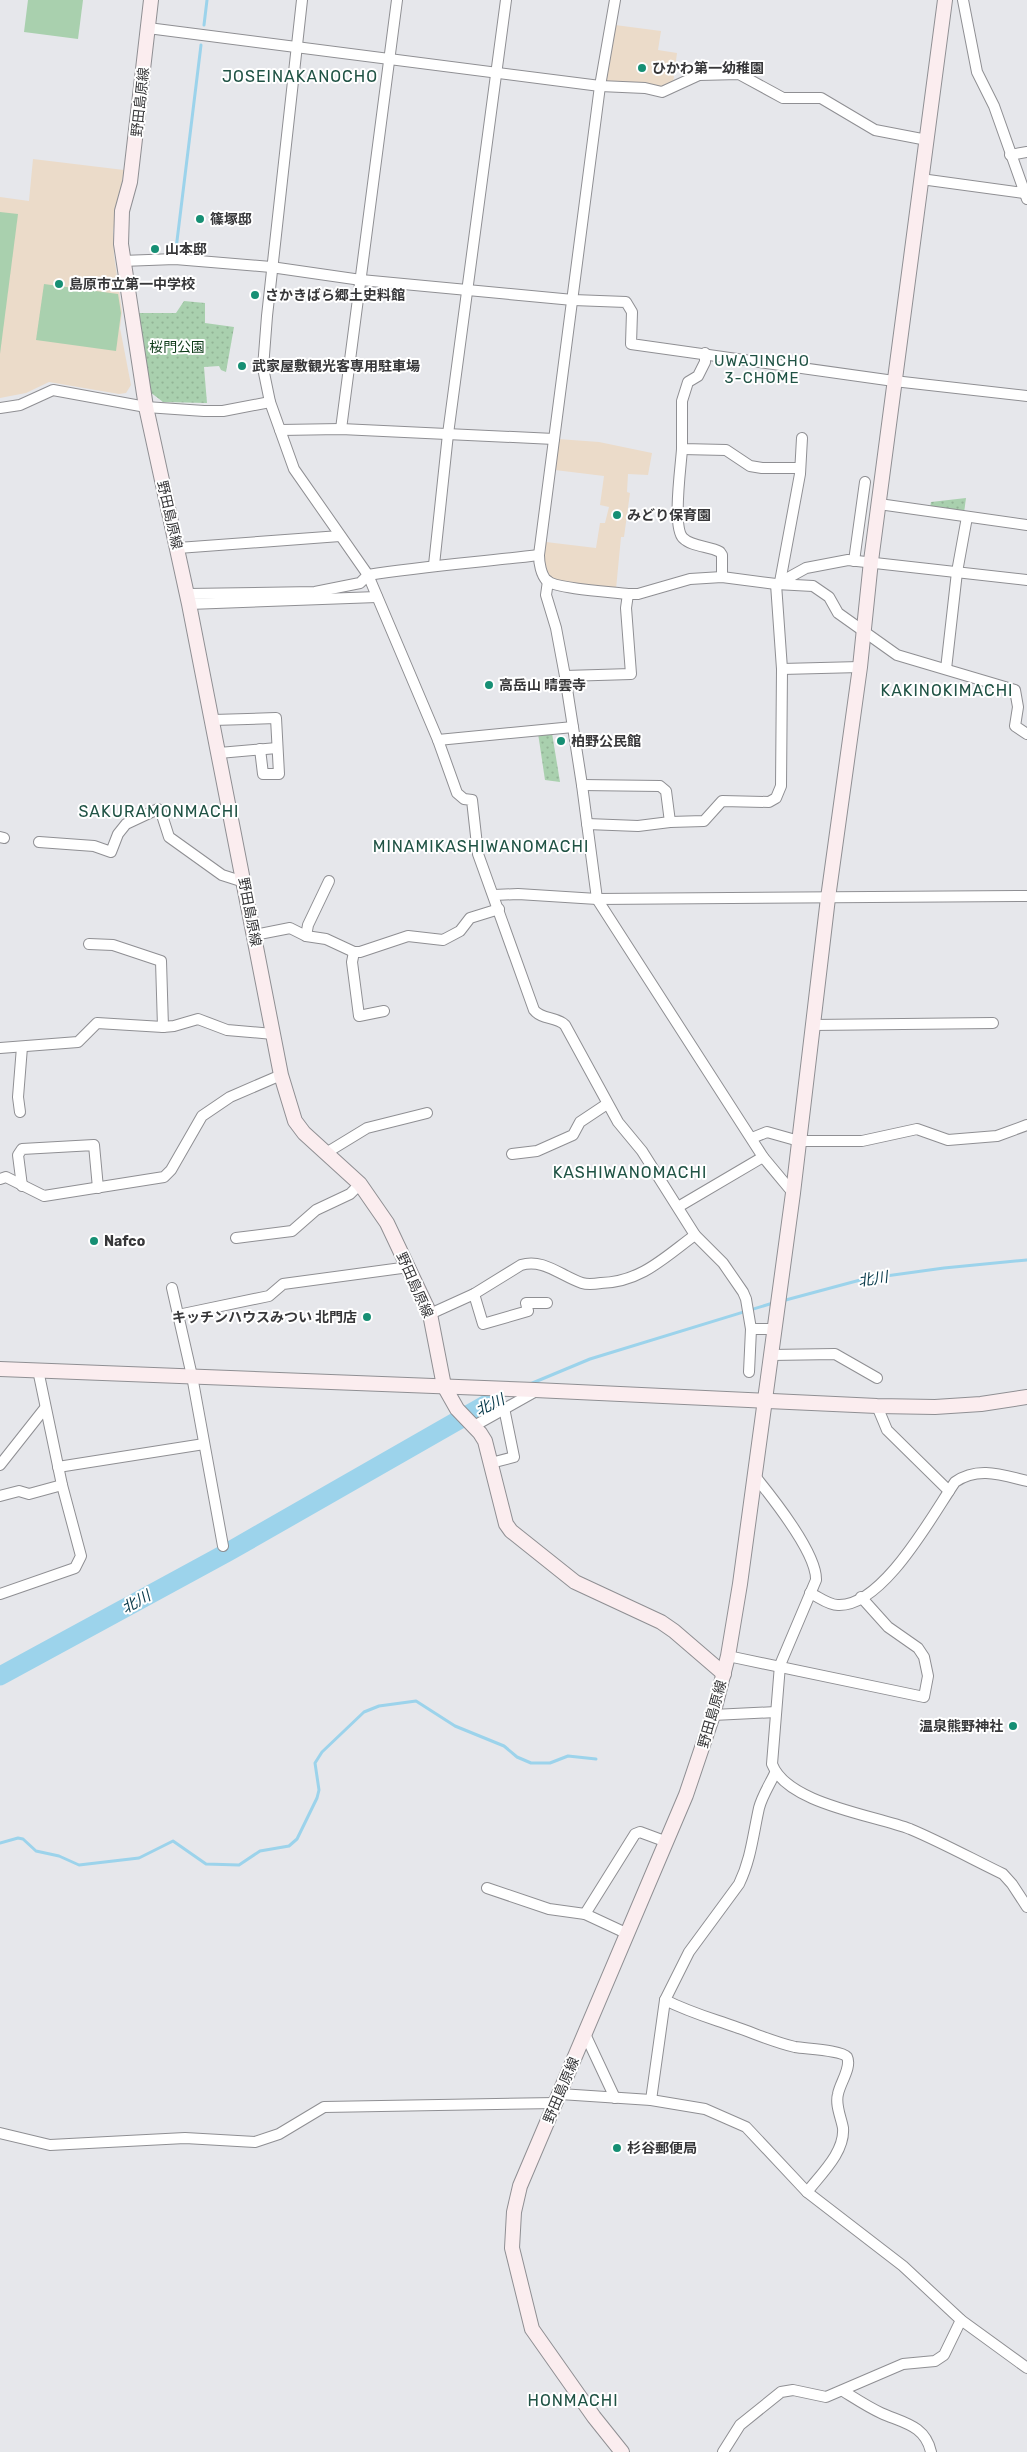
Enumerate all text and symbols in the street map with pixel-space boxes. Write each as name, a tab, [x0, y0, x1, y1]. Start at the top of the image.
place label: ひかわ第一幼稚園	[652, 60, 764, 77]
marker: ひかわ第一幼稚園	[636, 62, 648, 74]
street label: 野田島原線	[128, 66, 153, 138]
district label: JOSEINAKANOCHO	[222, 67, 378, 86]
place label: 篠塚邸	[210, 211, 252, 228]
marker: 篠塚邸	[194, 213, 206, 225]
place label: 山本邸	[165, 241, 207, 258]
marker: 山本邸	[149, 243, 161, 255]
place label: 島原市立第一中学校	[69, 276, 195, 293]
marker: 島原市立第一中学校	[53, 278, 65, 290]
place label: さかきばら郷土史料館	[265, 287, 405, 304]
marker: さかきばら郷土史料館	[249, 289, 261, 301]
park label: 桜門公園	[149, 339, 205, 356]
district label: UWAJINCHO 3-CHOME	[714, 352, 810, 387]
place label: 武家屋敷観光客専用駐車場	[252, 358, 420, 375]
marker: 武家屋敷観光客専用駐車場	[236, 360, 248, 372]
street label: 野田島原線	[153, 479, 186, 551]
place label: みどり保育園	[627, 507, 711, 524]
marker: みどり保育園	[611, 509, 623, 521]
place label: 高岳山 晴雲寺	[499, 677, 586, 694]
marker: 高岳山 晴雲寺	[483, 679, 495, 691]
district label: KAKINOKIMACHI	[881, 681, 1013, 700]
place label: 柏野公民館	[571, 733, 641, 750]
marker: 柏野公民館	[555, 735, 567, 747]
district label: SAKURAMONMACHI	[79, 802, 239, 821]
district label: MINAMIKASHIWANOMACHI	[373, 837, 589, 856]
street label: 野田島原線	[234, 876, 265, 948]
district label: KASHIWANOMACHI	[553, 1163, 707, 1182]
place label: Nafco	[104, 1233, 145, 1250]
marker: Nafco	[88, 1235, 100, 1247]
street label: 野田島原線	[393, 1250, 437, 1321]
water label: 北川	[857, 1267, 891, 1290]
place label: キッチンハウスみつい 北門店	[172, 1309, 357, 1326]
marker: キッチンハウスみつい 北門店	[361, 1311, 373, 1323]
water label: 北川	[473, 1390, 509, 1419]
water label: 北川	[119, 1586, 155, 1617]
street label: 野田島原線	[695, 1678, 730, 1750]
place label: 温泉熊野神社	[919, 1718, 1003, 1735]
marker: 温泉熊野神社	[1007, 1720, 1019, 1732]
street label: 野田島原線	[540, 2055, 583, 2126]
place label: 杉谷郵便局	[627, 2140, 697, 2157]
marker: 杉谷郵便局	[611, 2142, 623, 2154]
district label: HONMACHI	[527, 2391, 619, 2410]

